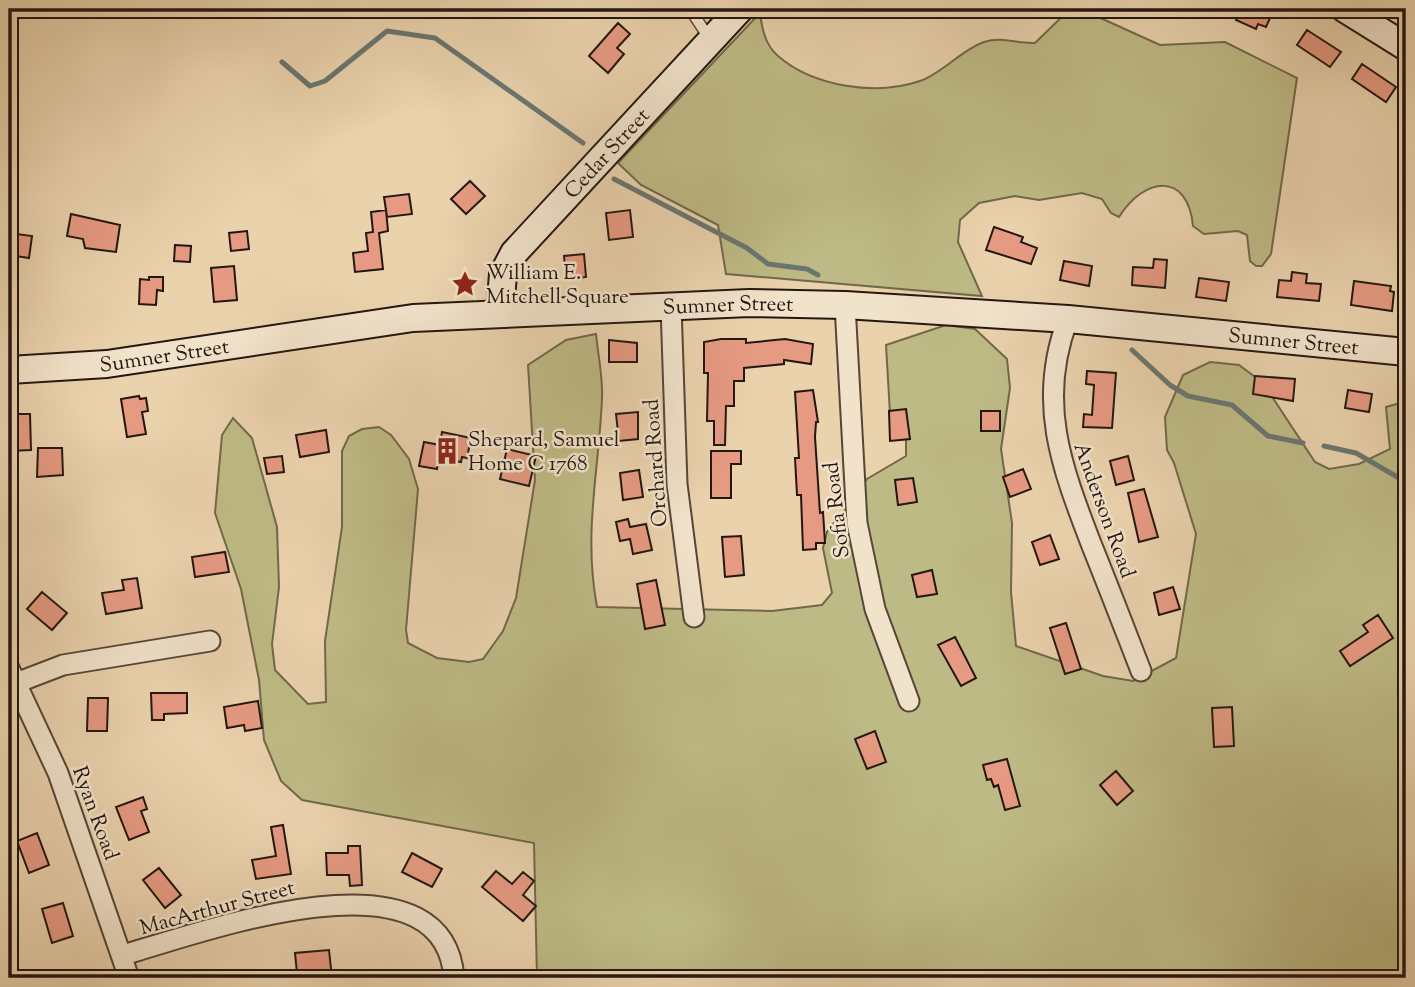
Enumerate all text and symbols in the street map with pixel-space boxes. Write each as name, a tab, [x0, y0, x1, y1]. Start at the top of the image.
street label: Cedar Street	[558, 102, 658, 206]
place label: William E. Mitchell Square	[486, 259, 629, 313]
place icon: William E. Mitchell Square	[450, 269, 480, 299]
street label: Sumner Street	[662, 290, 794, 324]
street label: Sumner Street	[1227, 322, 1360, 364]
street label: Sumner Street	[99, 333, 231, 381]
street label: Orchard Road	[638, 398, 676, 528]
place label: Shepard, Samuel Home C 1768	[468, 426, 620, 480]
building icon: Shepard, Samuel Home C 1768	[432, 436, 462, 466]
street label: Anderson Road	[1065, 439, 1142, 583]
street label: Sofia Road	[817, 460, 859, 560]
street label: Ryan Road	[63, 762, 125, 865]
street label: MacArthur Street	[137, 874, 298, 944]

